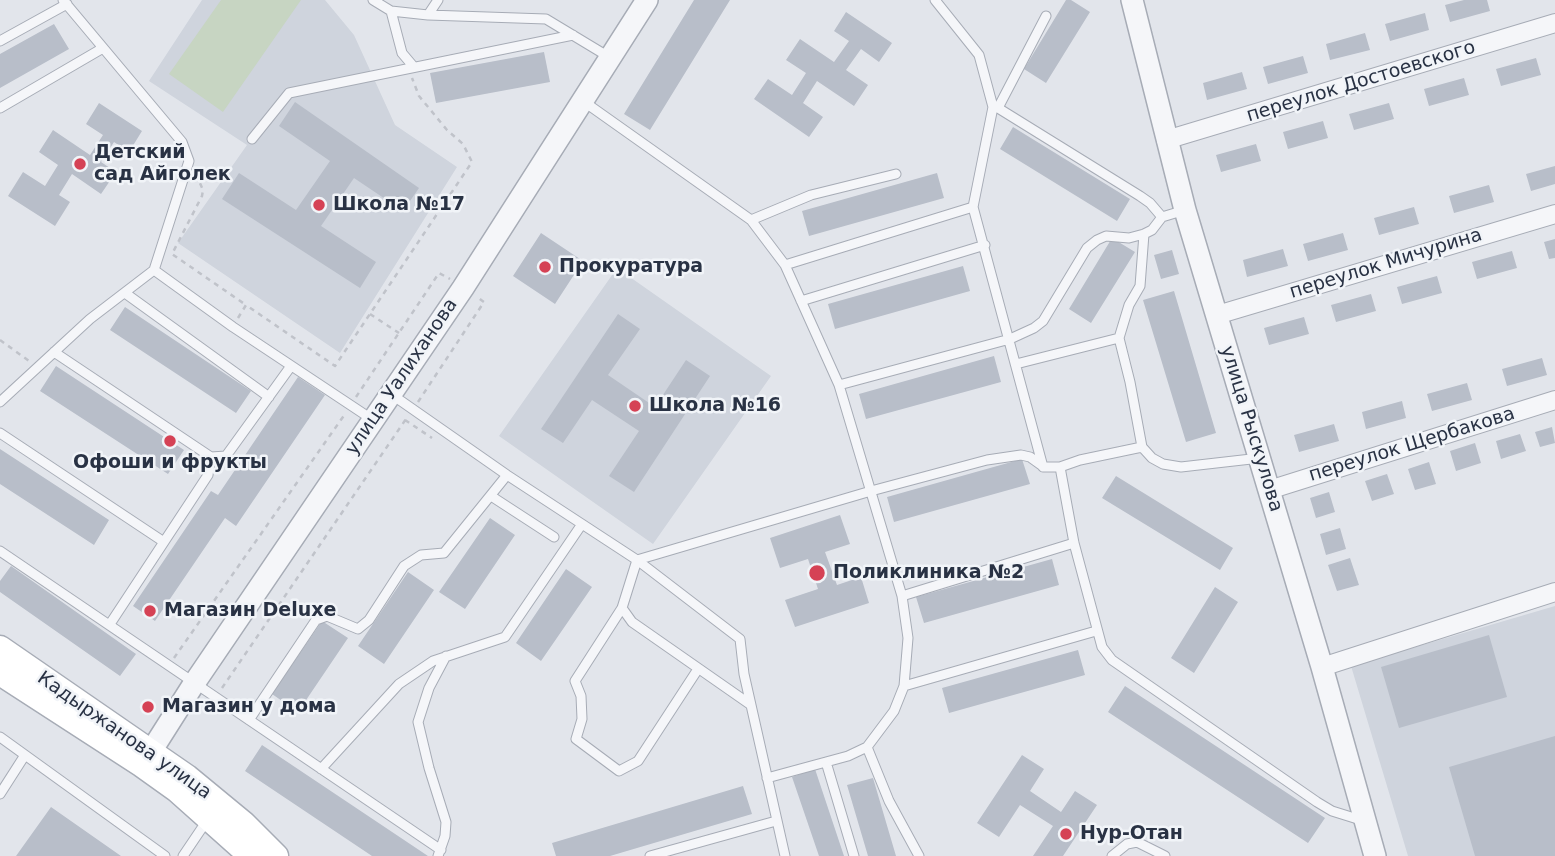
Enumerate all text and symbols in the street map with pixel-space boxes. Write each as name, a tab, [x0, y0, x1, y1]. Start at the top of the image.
street label: переулок Достоевского	[1244, 36, 1478, 128]
place label: Детский сад Айголек	[94, 142, 231, 186]
marker: Детский сад Айголек	[72, 156, 88, 172]
place label: Школа №17	[333, 194, 465, 216]
marker: Школа №17	[311, 197, 327, 213]
street label: переулок Мичурина	[1287, 224, 1485, 304]
place label: Прокуратура	[559, 256, 703, 278]
marker: Прокуратура	[537, 259, 553, 275]
street label: улица Уалиханова	[341, 294, 463, 460]
street label: улица Рыскулова	[1215, 343, 1287, 515]
place label: Школа №16	[649, 395, 781, 417]
marker: Школа №16	[627, 398, 643, 414]
street label: переулок Щербакова	[1306, 403, 1518, 487]
marker: Офоши и фрукты	[162, 433, 178, 449]
place label: Офоши и фрукты	[73, 452, 267, 474]
place label: Поликлиника №2	[833, 562, 1024, 584]
marker: Поликлиника №2	[807, 563, 827, 583]
place label: Магазин Deluxe	[164, 600, 336, 622]
marker: Магазин Deluxe	[142, 603, 158, 619]
street label: Кадыржанова улица	[33, 667, 215, 805]
place label: Магазин у дома	[162, 696, 336, 718]
marker: Магазин у дома	[140, 699, 156, 715]
place label: Нур-Отан	[1080, 823, 1183, 845]
marker: Нур-Отан	[1058, 826, 1074, 842]

